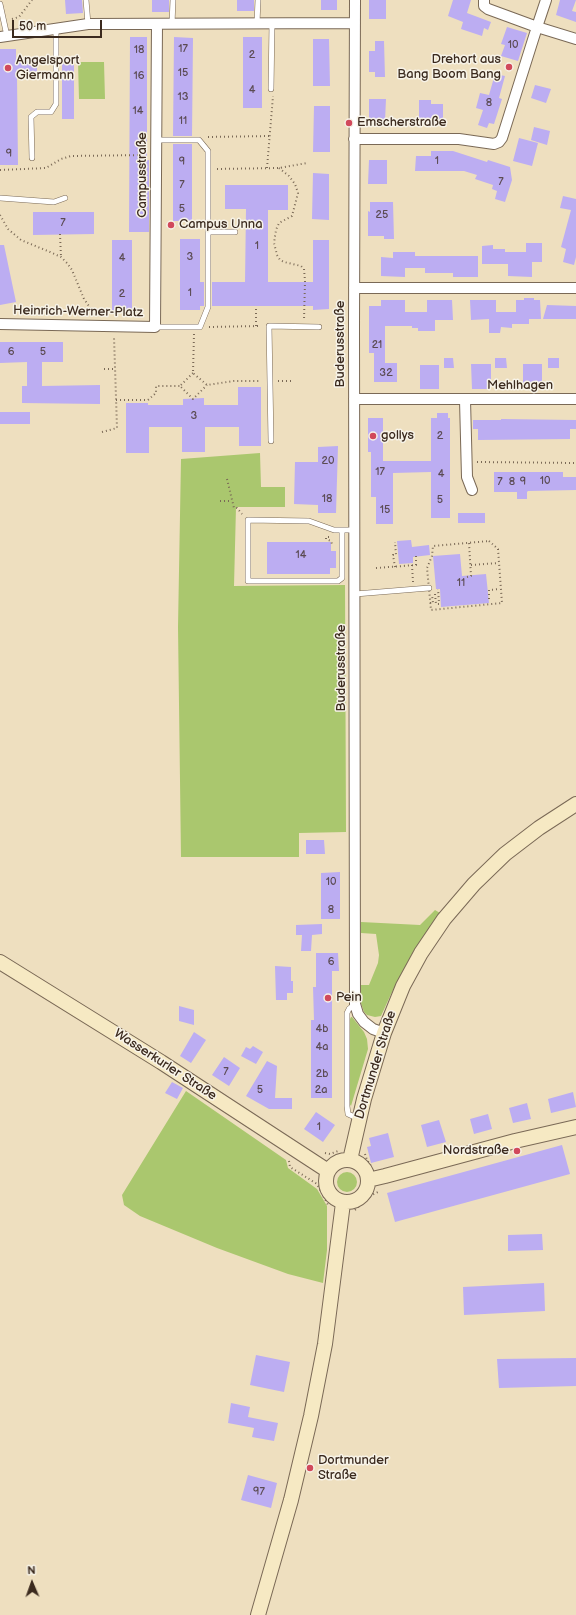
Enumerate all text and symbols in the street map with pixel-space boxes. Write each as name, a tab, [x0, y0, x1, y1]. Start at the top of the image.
scale bar	[14, 12, 104, 38]
text: 50 m	[19, 19, 46, 34]
house number: 10	[508, 38, 518, 52]
house number: 17	[178, 42, 188, 56]
house number: 18	[134, 43, 144, 57]
house number: 2	[249, 48, 255, 62]
place label: Drehort aus Bang Boom Bang	[397, 52, 501, 83]
place label: Angelsport Giermann	[16, 53, 80, 84]
marker: Drehort aus Bang Boom Bang	[504, 62, 514, 72]
marker: Angelsport Giermann	[3, 63, 13, 73]
house number: 15	[178, 66, 188, 80]
house number: 16	[134, 69, 144, 83]
house number: 4	[249, 83, 255, 97]
house number: 13	[177, 90, 189, 104]
house number: 8	[486, 96, 492, 110]
house number: 14	[133, 104, 143, 118]
house number: 11	[179, 114, 187, 128]
place label: Emscherstraße	[357, 115, 446, 131]
marker: Emscherstraße	[344, 118, 354, 128]
street label: Campusstraße	[135, 132, 151, 218]
house number: 9	[6, 147, 12, 161]
house number: 1	[435, 154, 439, 168]
house number: 9	[179, 155, 185, 169]
house number: 7	[498, 175, 504, 189]
house number: 7	[179, 178, 185, 192]
house number: 5	[179, 202, 185, 216]
house number: 25	[376, 208, 388, 222]
house number: 7	[60, 216, 66, 230]
place label: Campus Unna	[179, 217, 262, 233]
marker: Campus Unna	[166, 220, 176, 230]
house number: 1	[255, 239, 259, 253]
house number: 3	[187, 250, 193, 264]
house number: 4	[119, 251, 125, 265]
house number: 1	[188, 286, 192, 300]
house number: 2	[119, 287, 125, 301]
street label: Buderusstraße	[333, 301, 349, 387]
street label: Heinrich-Werner-Platz	[13, 303, 143, 321]
house number: 21	[372, 338, 382, 352]
house number: 6	[8, 345, 14, 359]
house number: 5	[40, 345, 46, 359]
house number: 32	[379, 366, 393, 380]
street label: Mehlhagen	[487, 378, 553, 394]
house number: 3	[191, 409, 197, 423]
place label: gollys	[381, 428, 414, 444]
house number: 2	[437, 429, 443, 443]
marker: gollys	[368, 431, 378, 441]
house number: 20	[322, 454, 334, 468]
house number: 17	[375, 465, 385, 479]
house number: 4	[438, 467, 444, 481]
house number: 10	[540, 474, 550, 488]
house number: 7	[497, 475, 503, 489]
house number: 8	[509, 475, 515, 489]
house number: 9	[520, 475, 526, 489]
house number: 18	[322, 492, 332, 506]
house number: 5	[437, 493, 443, 507]
house number: 15	[380, 503, 390, 517]
house number: 14	[296, 548, 306, 562]
house number: 11	[457, 576, 465, 590]
street label: Buderusstraße	[334, 625, 350, 711]
house number: 10	[326, 875, 336, 889]
house number: 8	[328, 903, 334, 917]
house number: 6	[328, 955, 334, 969]
place label: Pein	[336, 990, 362, 1006]
marker: Pein	[323, 993, 333, 1003]
street label: Dortmunder Straße	[352, 1009, 400, 1121]
house number: 4b	[316, 1022, 328, 1036]
street label: Wasserkurler Straße	[111, 1026, 219, 1104]
house number: 4a	[316, 1040, 328, 1054]
house number: 7	[223, 1065, 229, 1079]
house number: 2b	[316, 1067, 328, 1081]
house number: 5	[257, 1083, 263, 1097]
house number: 2a	[315, 1083, 327, 1097]
house number: 1	[317, 1120, 321, 1134]
place label: Nordstraße	[443, 1143, 509, 1159]
marker: Nordstraße	[512, 1146, 522, 1156]
place label: Dortmunder Straße	[318, 1453, 389, 1484]
marker: Dortmunder Straße	[305, 1463, 315, 1473]
house number: 97	[253, 1485, 265, 1499]
north arrow	[12, 1563, 52, 1603]
text: N	[27, 1564, 36, 1577]

